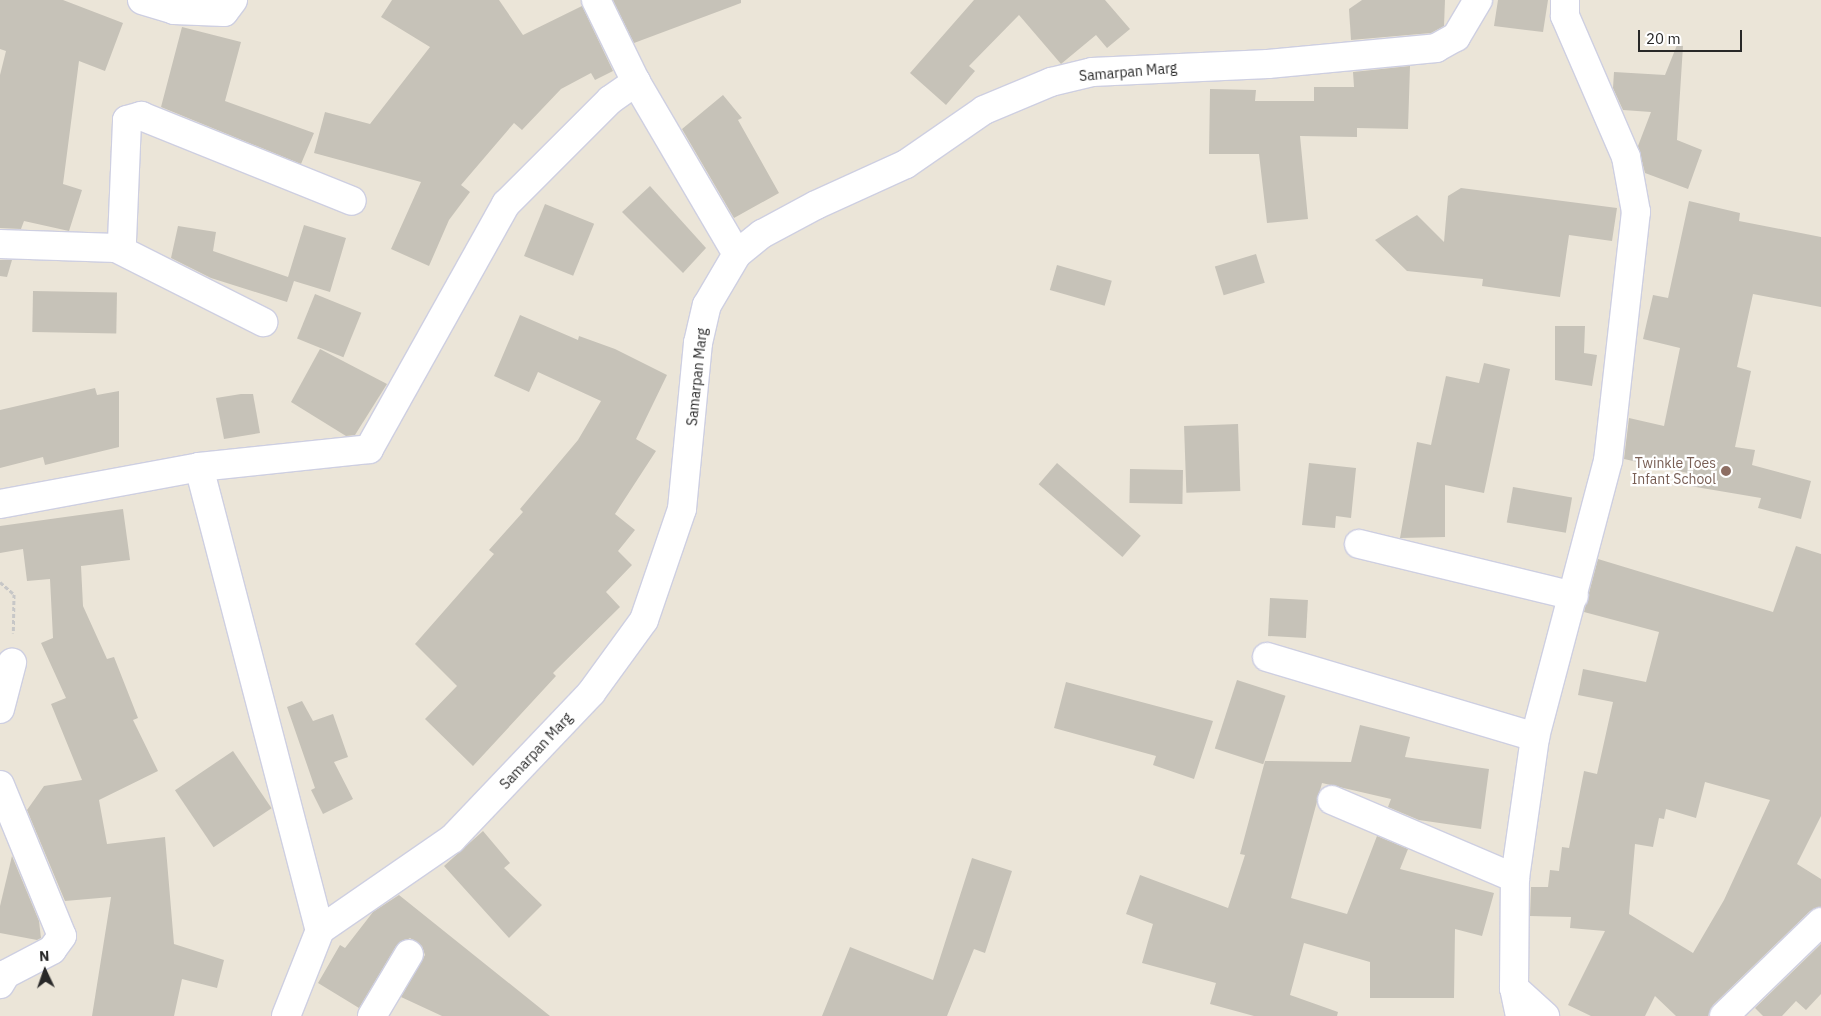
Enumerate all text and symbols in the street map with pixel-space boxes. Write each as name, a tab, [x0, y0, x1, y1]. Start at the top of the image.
scale bar	[1641, 20, 1745, 52]
text: 20 m	[1646, 29, 1681, 48]
street label: Samarpan Marg	[1078, 59, 1178, 85]
street label: Samarpan Marg	[684, 327, 710, 427]
place label: Twinkle Toes Infant School	[1632, 455, 1716, 488]
marker: Twinkle Toes Infant School	[1720, 465, 1732, 477]
street label: Samarpan Marg	[496, 709, 576, 793]
north arrow	[20, 946, 70, 996]
text: N	[39, 947, 50, 965]

